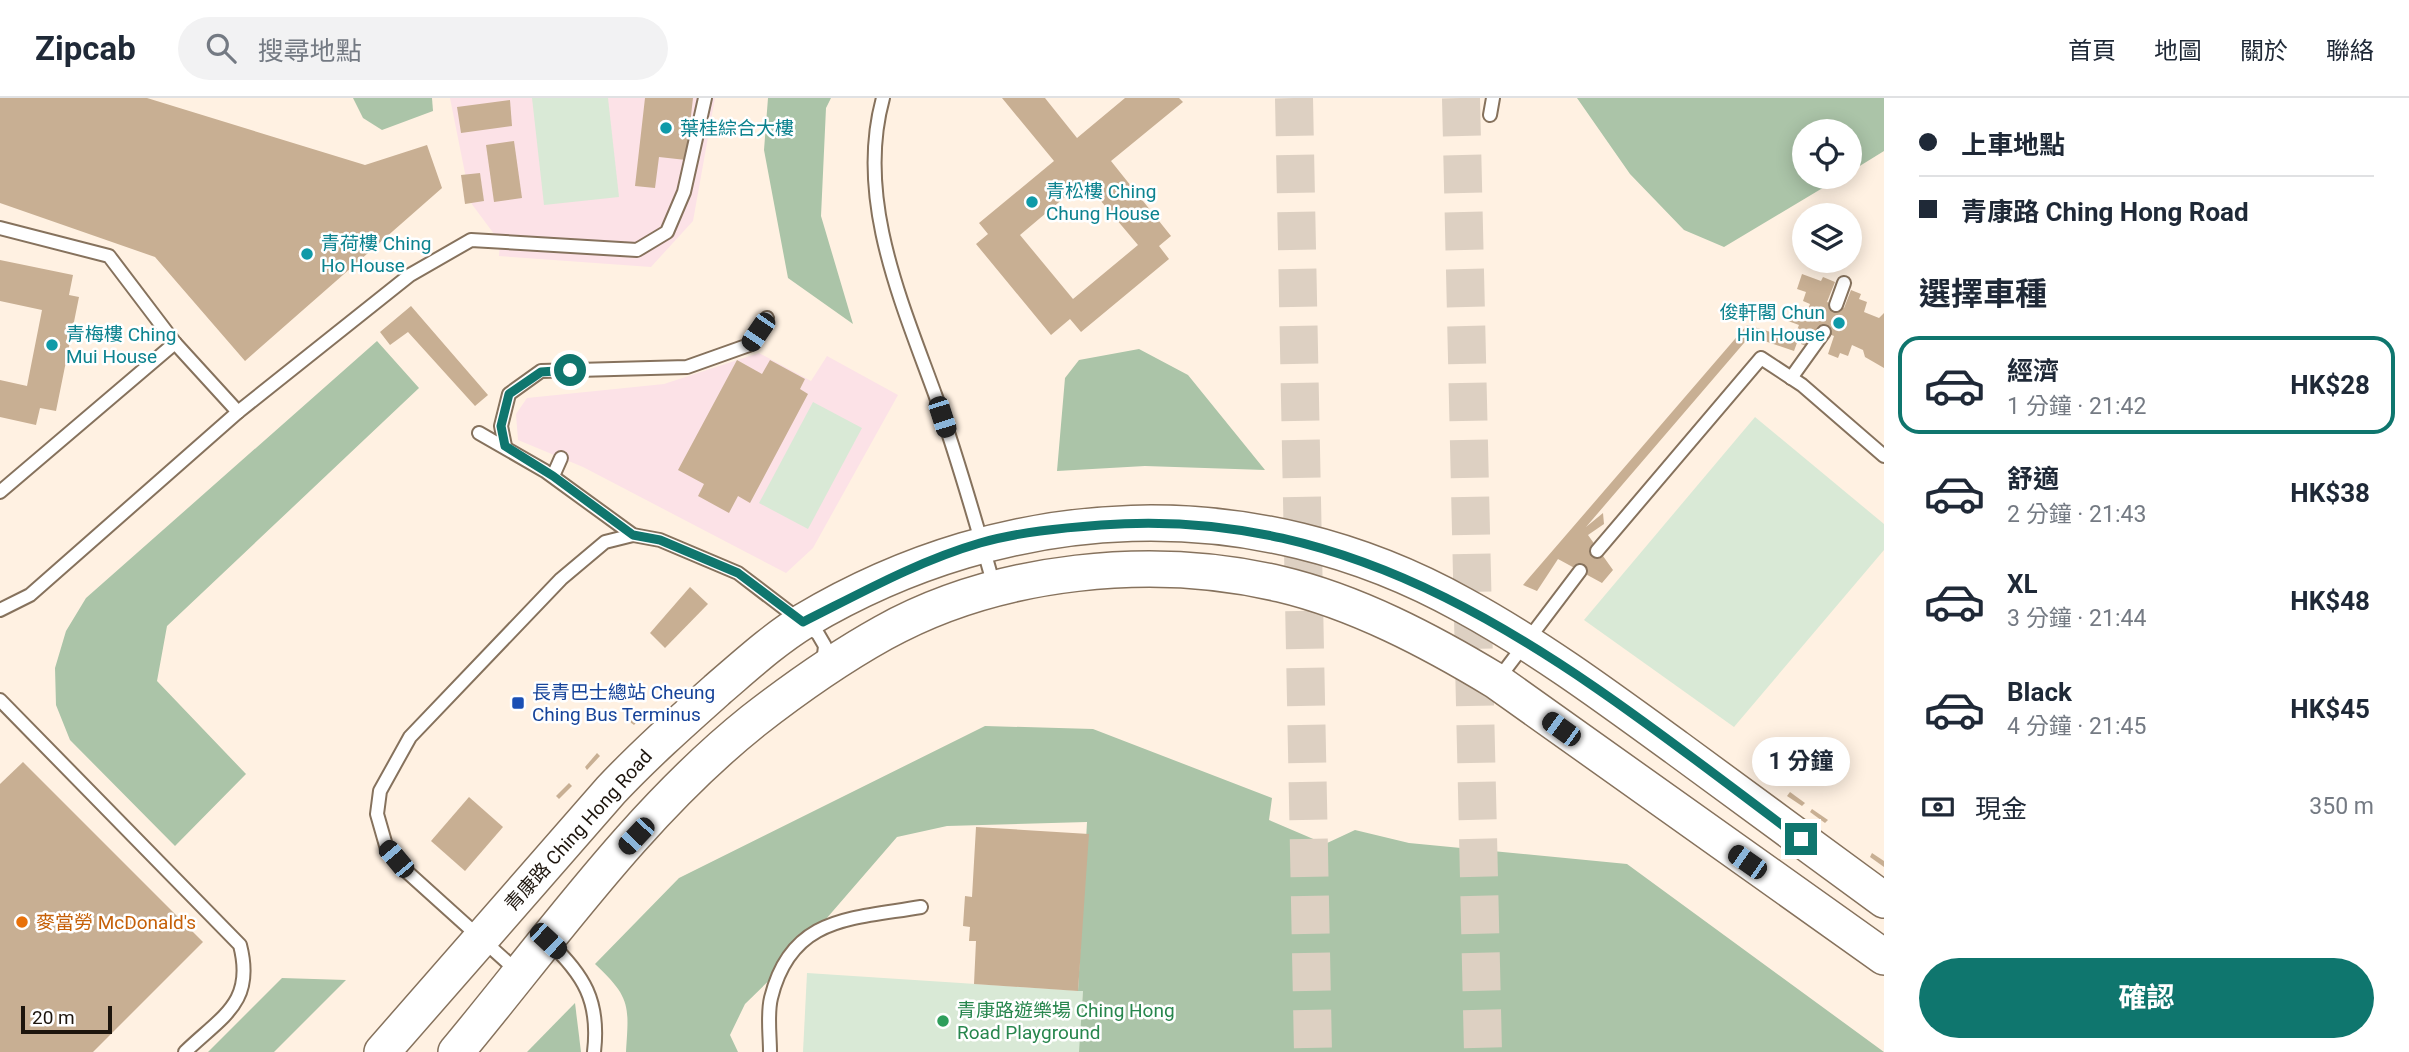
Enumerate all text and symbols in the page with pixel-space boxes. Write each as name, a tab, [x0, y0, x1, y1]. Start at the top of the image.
search box	[178, 17, 668, 80]
text: Zipcab	[35, 29, 136, 68]
icon: search	[202, 29, 240, 67]
text: 搜尋地點	[258, 36, 362, 66]
text: 首頁	[2068, 37, 2116, 65]
text: 地圖	[2154, 37, 2202, 65]
text: 關於	[2240, 37, 2288, 65]
text: 聯絡	[2326, 37, 2374, 65]
place label: 葉桂綜合大樓	[680, 117, 794, 140]
map controls	[1792, 119, 1862, 273]
button: locate	[1792, 119, 1862, 189]
marker: 葉桂綜合大樓	[658, 120, 674, 136]
text: 上車地點	[1961, 130, 2065, 160]
place label: 青松樓 Ching Chung House	[1046, 180, 1160, 225]
marker: 青松樓 Ching Chung House	[1024, 194, 1040, 210]
text: 青康路 Ching Hong Road	[1961, 197, 2249, 227]
button: layers	[1792, 203, 1862, 273]
place label: 青荷樓 Ching Ho House	[321, 232, 431, 277]
marker: 青荷樓 Ching Ho House	[299, 246, 315, 262]
text: 選擇車種	[1919, 275, 2047, 313]
place label: 俊軒閣 Chun Hin House	[1719, 301, 1825, 346]
car	[738, 309, 779, 355]
marker: 俊軒閣 Chun Hin House	[1831, 315, 1847, 331]
place label: 青梅樓 Ching Mui House	[66, 323, 176, 368]
marker: 青梅樓 Ching Mui House	[44, 337, 60, 353]
route start	[554, 354, 586, 386]
icon: car	[1923, 354, 1986, 417]
text: 經濟	[2007, 356, 2059, 386]
text: HK$28	[2290, 370, 2370, 400]
text: 1 分鐘 · 21:42	[2007, 393, 2146, 420]
car	[926, 394, 959, 440]
icon: car	[1923, 462, 1986, 525]
text: 舒適	[2007, 464, 2059, 494]
text: HK$38	[2290, 478, 2370, 508]
text: 2 分鐘 · 21:43	[2007, 501, 2146, 528]
text: XL	[2007, 569, 2038, 599]
icon: car	[1923, 570, 1986, 633]
text: HK$48	[2290, 586, 2370, 616]
text: 3 分鐘 · 21:44	[2007, 605, 2146, 632]
text: Black	[2007, 677, 2072, 707]
icon: car	[1923, 678, 1986, 741]
place label: 長青巴士總站 Cheung Ching Bus Terminus	[532, 681, 715, 726]
text: HK$45	[2290, 694, 2370, 724]
marker: 長青巴士總站 Cheung Ching Bus Terminus	[510, 695, 526, 711]
car	[1538, 708, 1585, 750]
text: 4 分鐘 · 21:45	[2007, 713, 2146, 740]
callout: 1 分鐘	[1752, 738, 1850, 786]
street label: 青康路 Ching Hong Road	[500, 745, 657, 916]
text: 1 分鐘	[1769, 748, 1833, 775]
icon: cash	[1919, 788, 1957, 826]
text: 350 m	[2309, 793, 2374, 820]
text: 現金	[1975, 794, 2027, 824]
car	[614, 813, 659, 859]
route end	[1785, 823, 1817, 855]
car	[375, 836, 418, 882]
car	[1724, 841, 1771, 883]
place label: 麥當勞 McDonald's	[36, 911, 196, 934]
marker: 麥當勞 McDonald's	[14, 914, 30, 930]
car	[526, 919, 571, 963]
button: 確認	[1919, 958, 2374, 1038]
place label: 青康路遊樂場 Ching Hong Road Playground	[957, 999, 1175, 1044]
scale bar	[21, 1003, 112, 1035]
text: 20 m	[32, 1006, 75, 1029]
marker: 青康路遊樂場 Ching Hong Road Playground	[935, 1013, 951, 1029]

